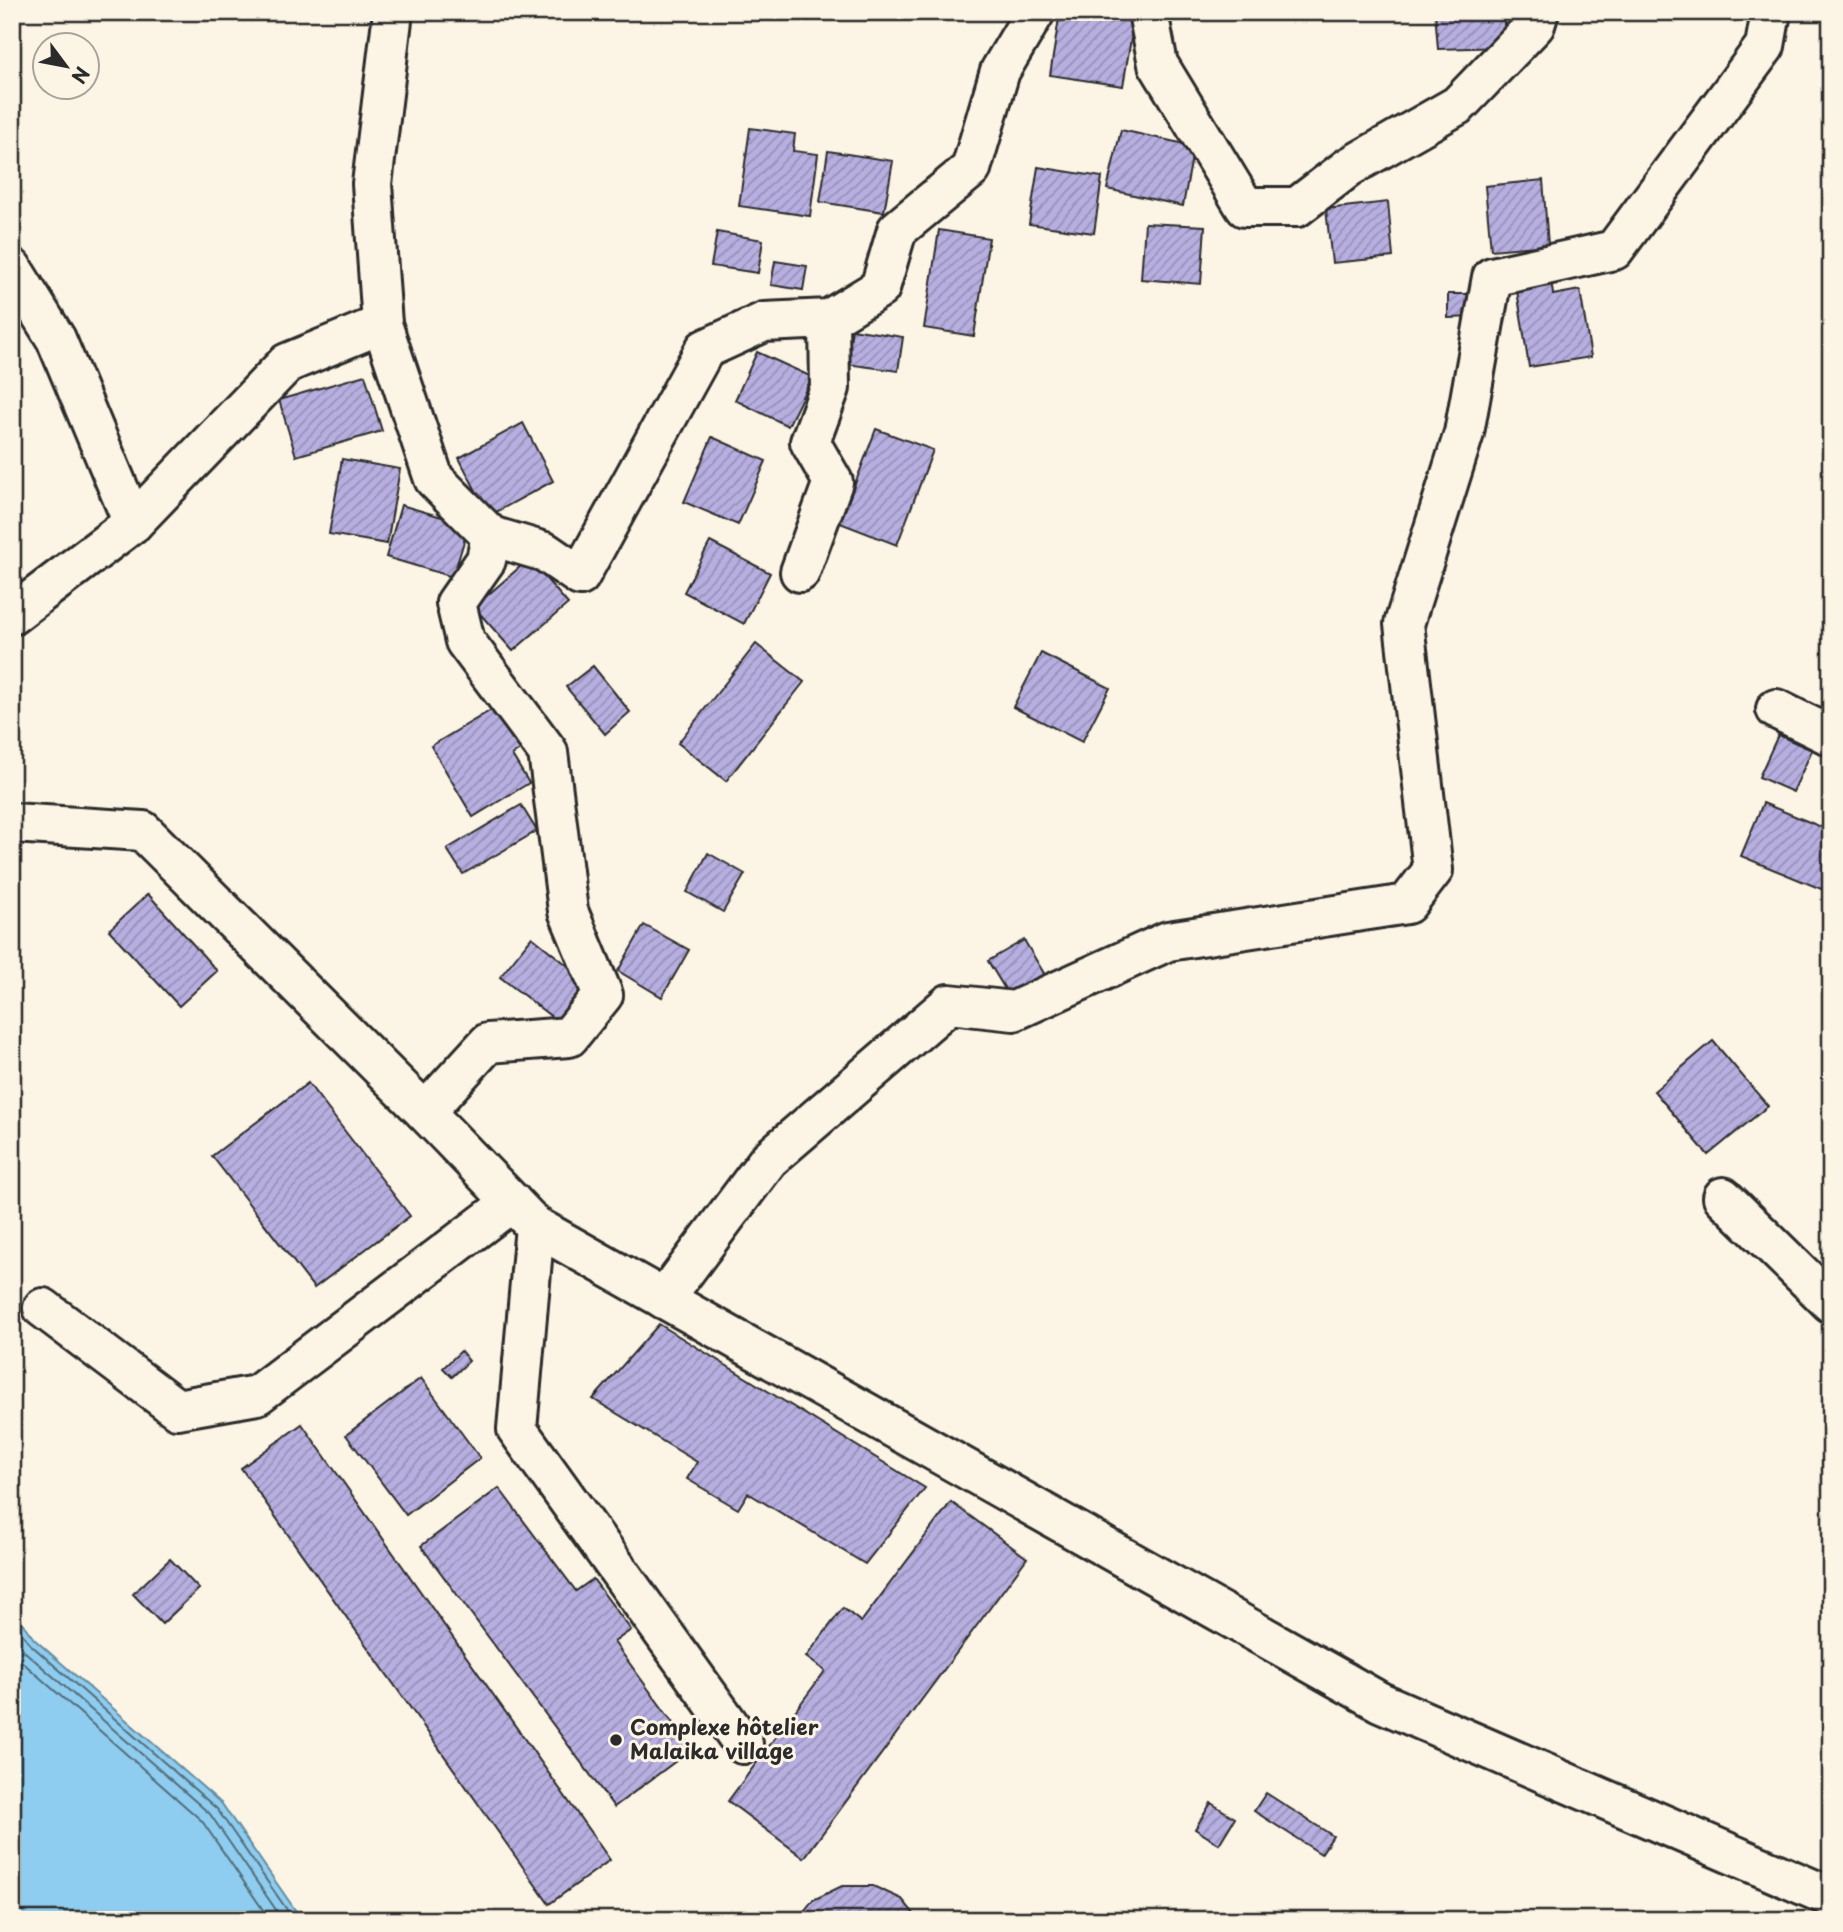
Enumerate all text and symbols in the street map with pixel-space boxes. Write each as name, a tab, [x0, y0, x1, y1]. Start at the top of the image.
north arrow	[32, 32, 102, 102]
text: N	[65, 62, 97, 89]
place label: Complexe hôtelier Malaika village	[630, 1710, 819, 1766]
marker: Complexe hôtelier Malaika village	[608, 1732, 624, 1748]

